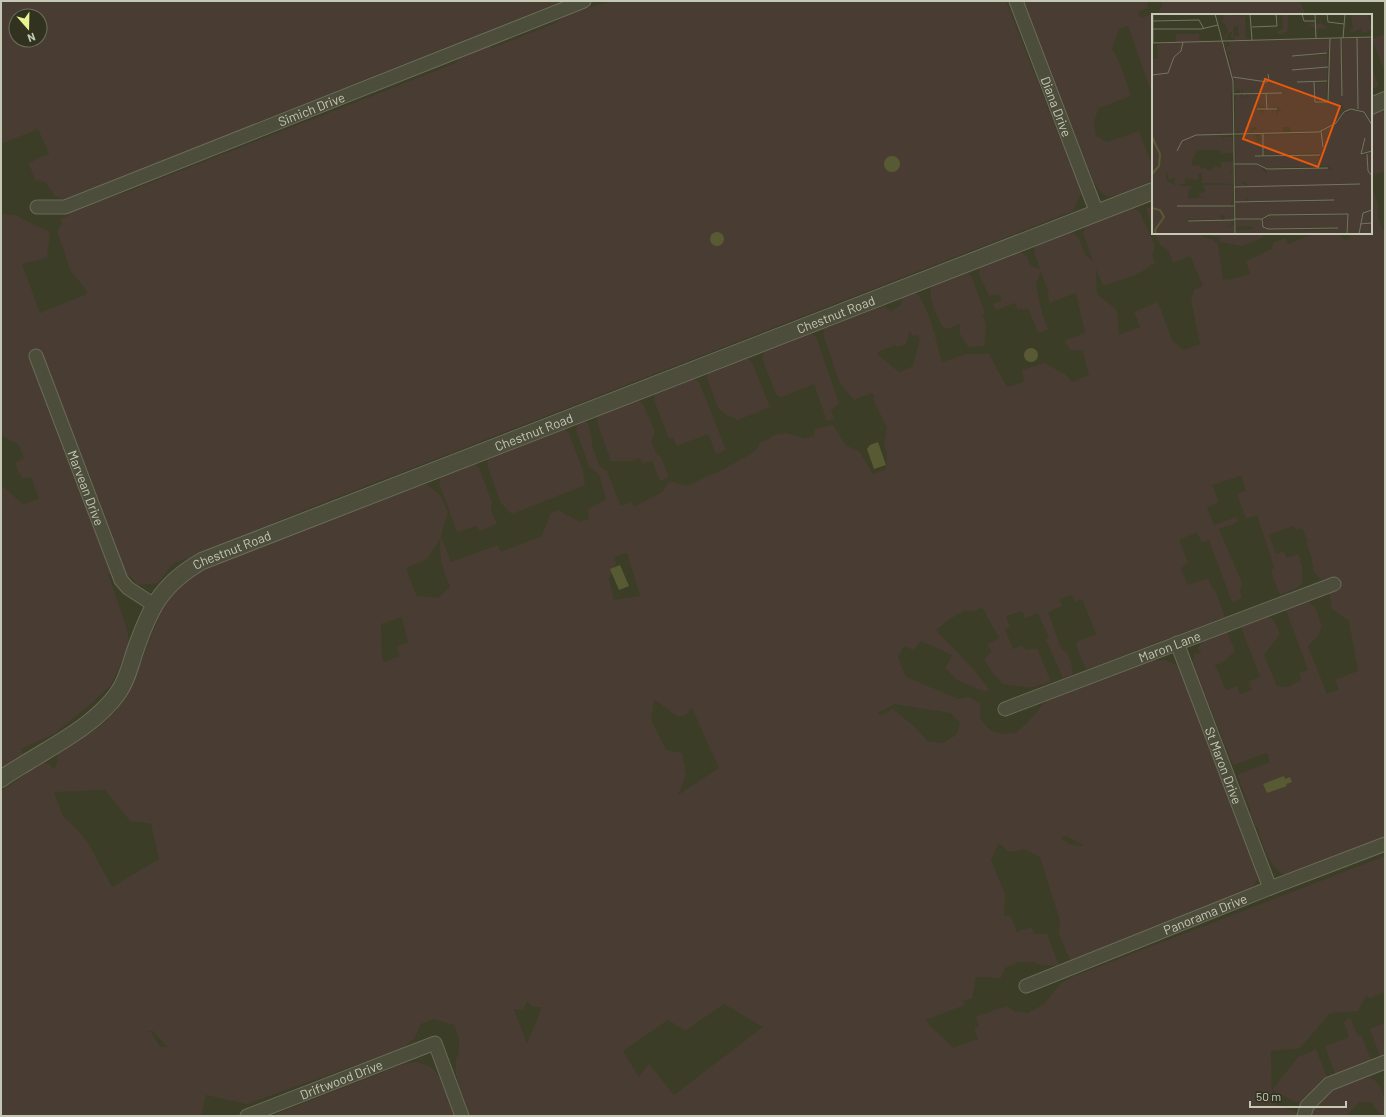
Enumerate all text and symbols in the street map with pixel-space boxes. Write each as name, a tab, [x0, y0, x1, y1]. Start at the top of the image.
north arrow	[8, 8, 48, 48]
inset map	[1152, 14, 1372, 234]
text: N	[26, 31, 37, 45]
street label: Diana Drive	[1038, 74, 1075, 139]
street label: Simich Drive	[276, 89, 347, 130]
street label: Chestnut Road	[794, 292, 877, 337]
street label: Chestnut Road	[492, 409, 575, 454]
street label: Marvean Drive	[64, 448, 108, 528]
street label: Chestnut Road	[190, 527, 273, 573]
street label: Maron Lane	[1136, 627, 1203, 666]
street label: St Maron Drive	[1202, 725, 1245, 806]
street label: Panorama Drive	[1161, 890, 1249, 938]
street label: Driftwood Drive	[297, 1056, 385, 1103]
scale bar	[1250, 1083, 1346, 1109]
text: 50 m	[1256, 1089, 1281, 1103]

